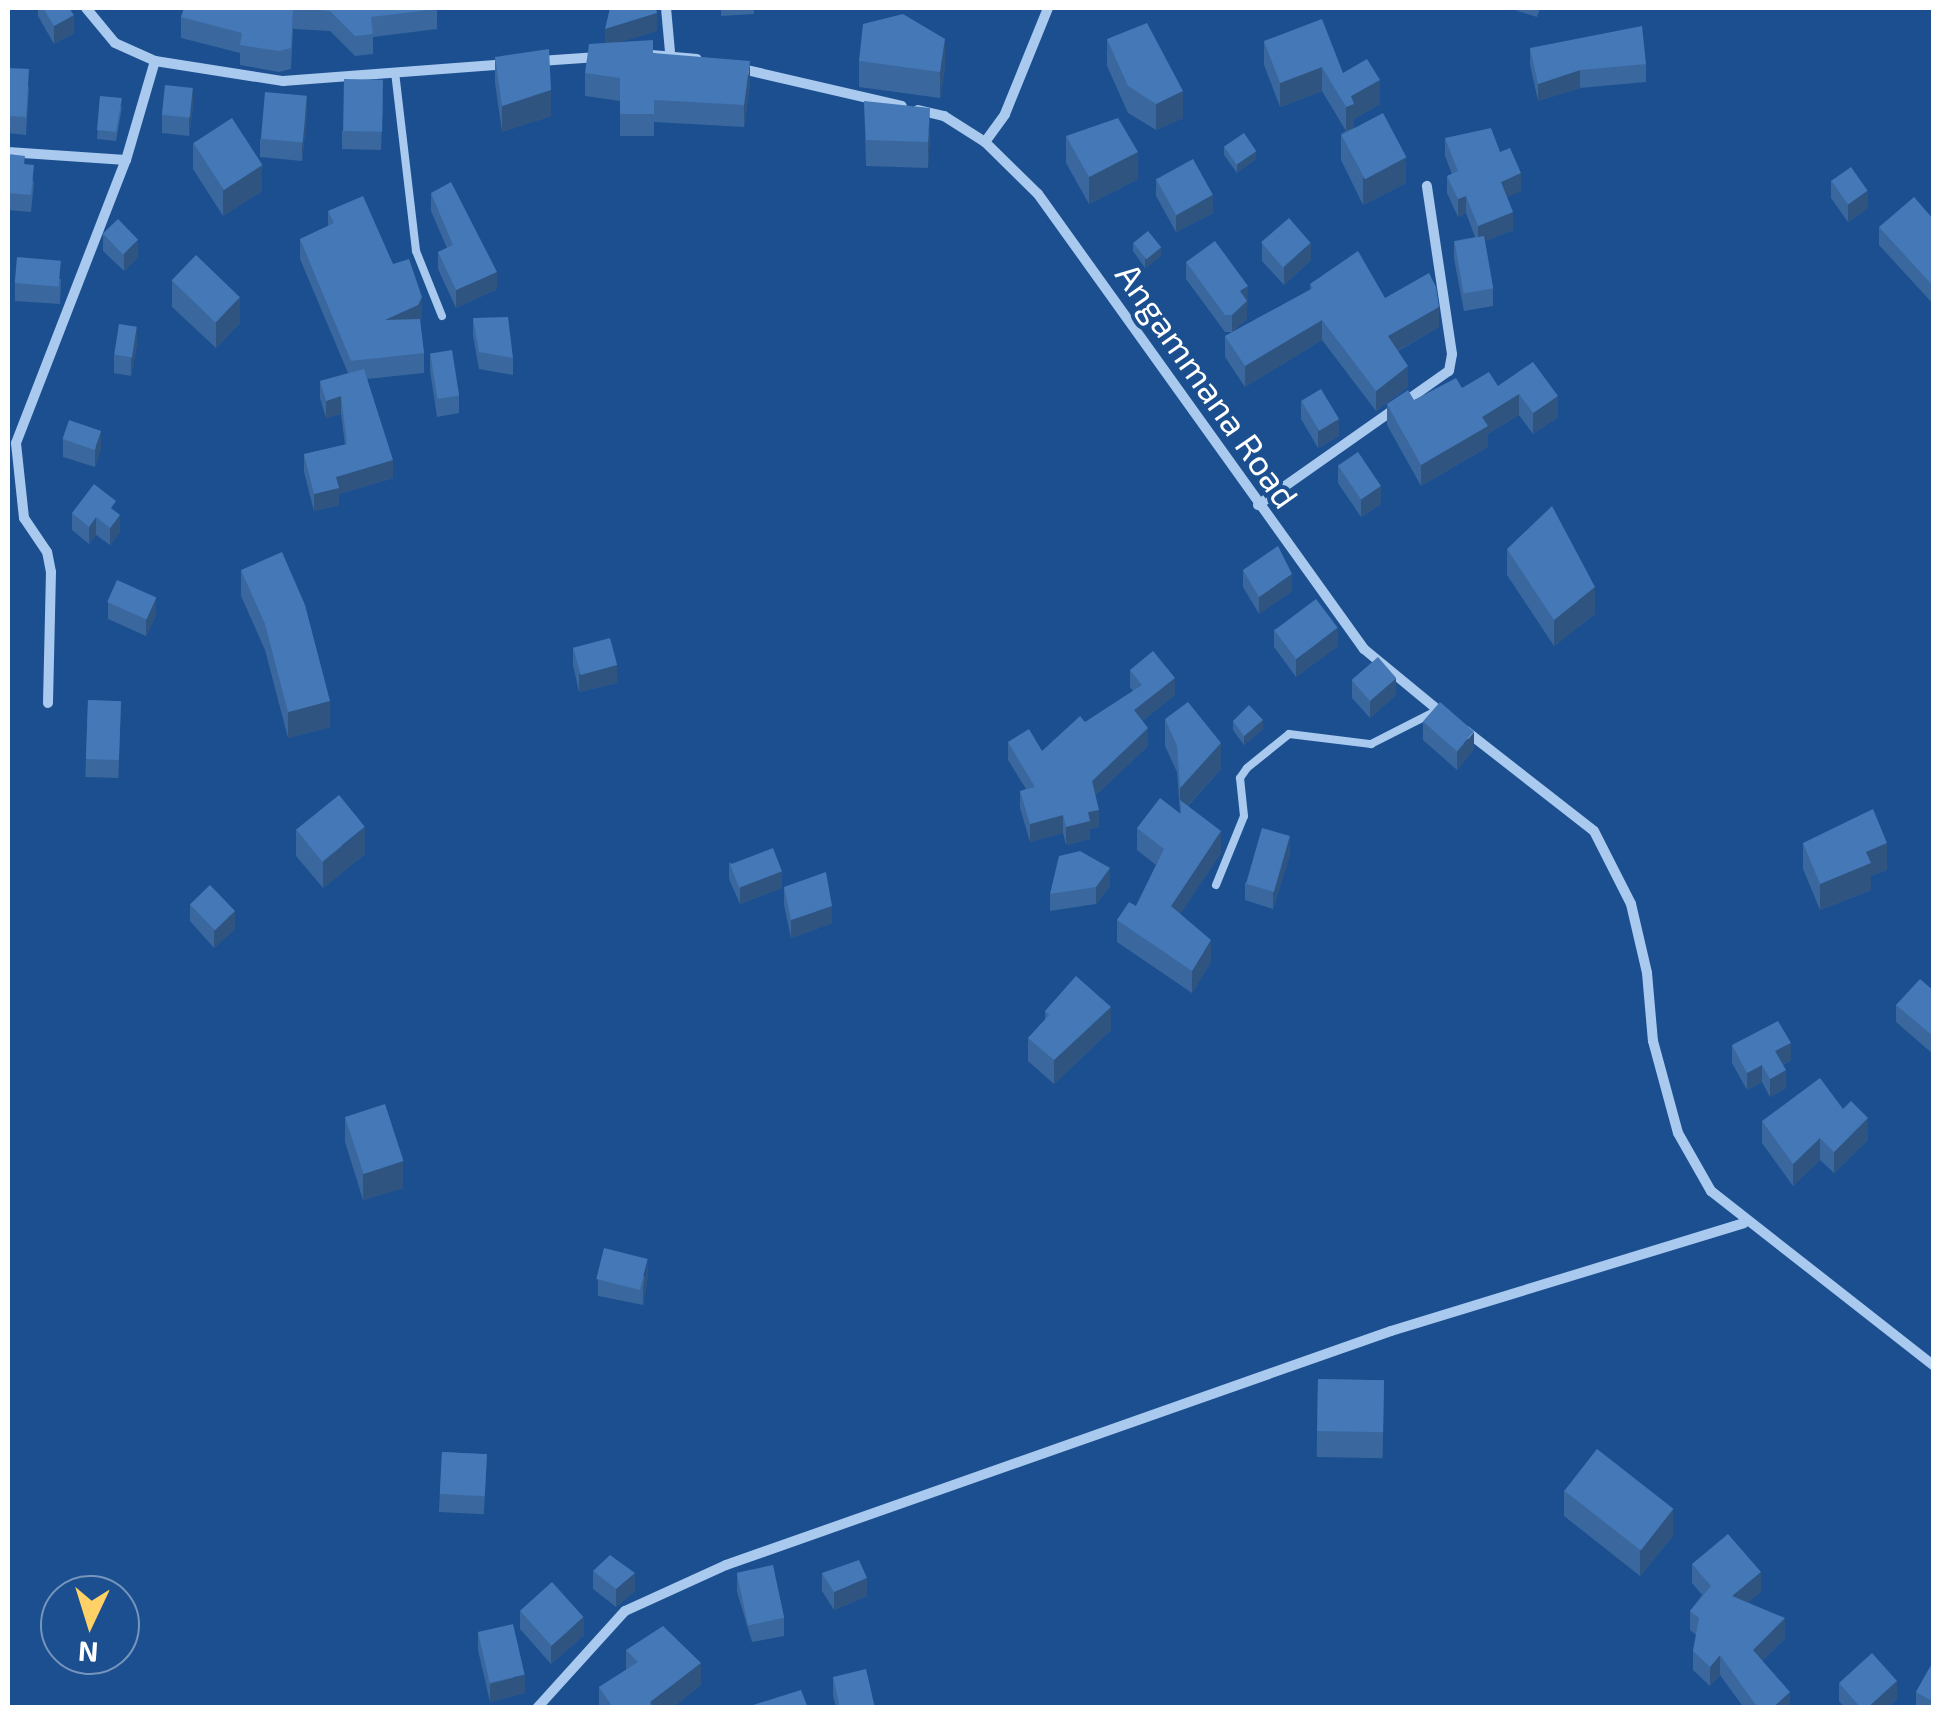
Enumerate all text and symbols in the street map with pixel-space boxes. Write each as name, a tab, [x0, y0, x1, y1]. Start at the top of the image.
street label: Angammana Road	[1108, 255, 1308, 515]
north arrow	[40, 1575, 140, 1675]
text: N	[77, 1635, 99, 1671]

